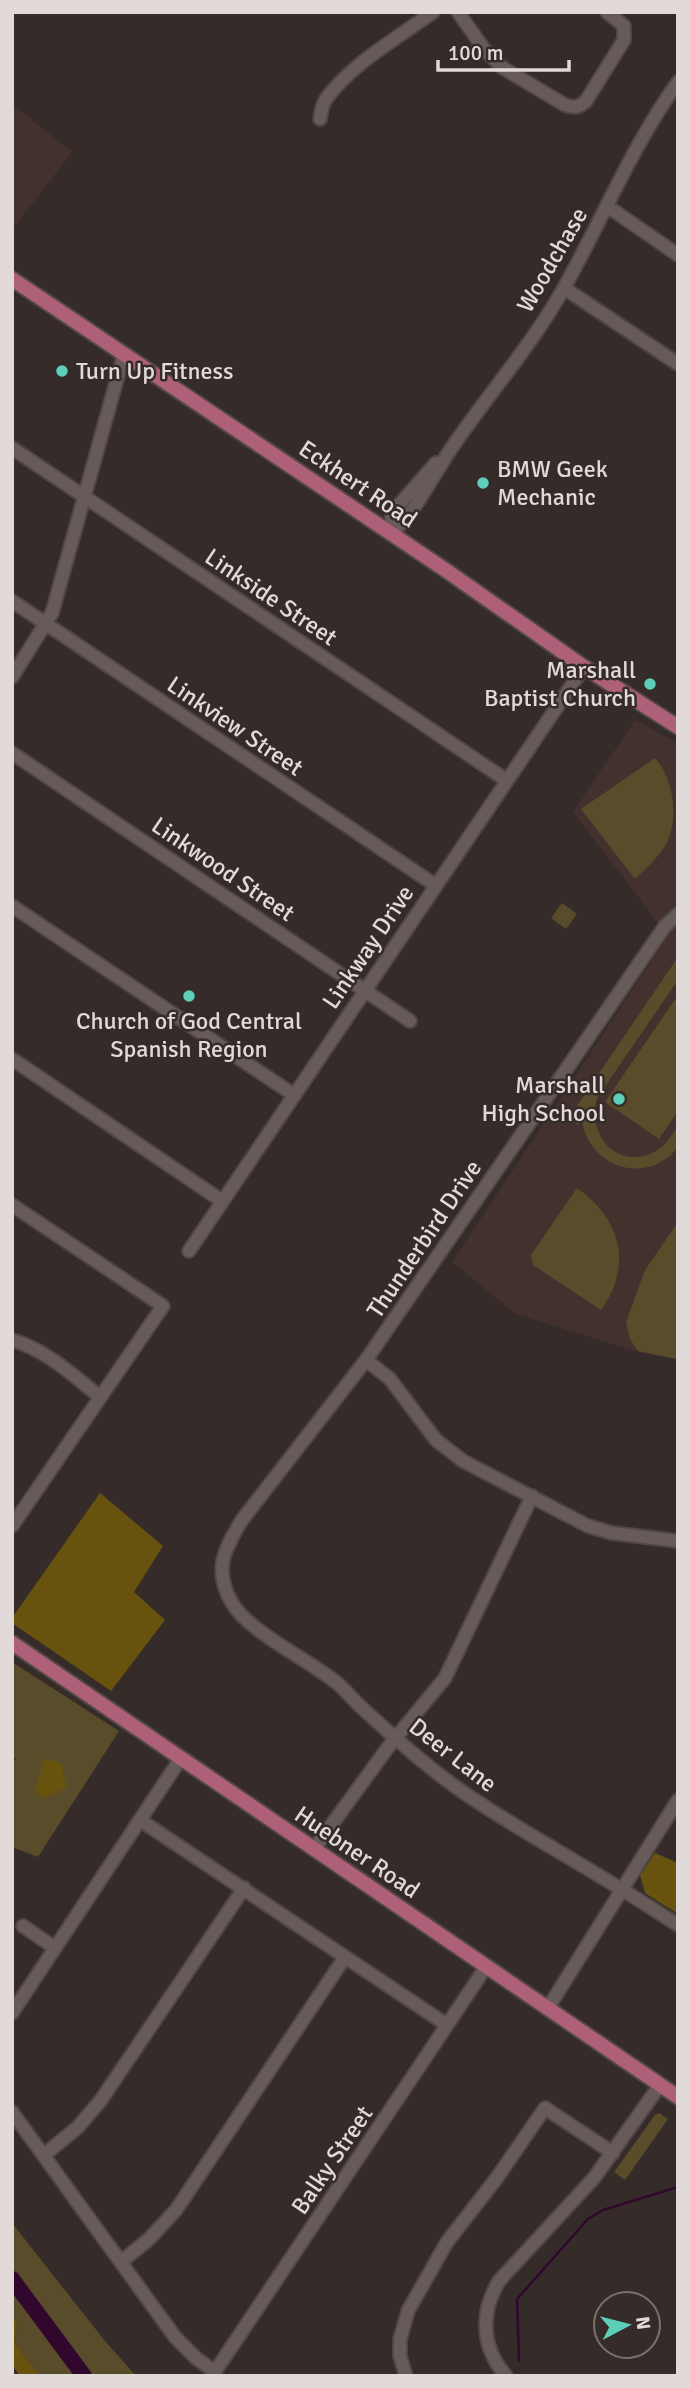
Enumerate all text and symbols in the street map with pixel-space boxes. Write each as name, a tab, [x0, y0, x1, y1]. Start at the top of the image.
scale bar	[438, 28, 569, 72]
text: 100 m	[448, 40, 503, 66]
street label: Woodchase	[510, 202, 594, 318]
place label: Turn Up Fitness	[76, 356, 234, 386]
marker: Turn Up Fitness	[54, 363, 70, 379]
street label: Eckhert Road	[293, 434, 423, 534]
place label: BMW Geek Mechanic	[497, 454, 608, 512]
marker: BMW Geek Mechanic	[475, 475, 491, 491]
street label: Linkside Street	[199, 542, 343, 652]
place label: Marshall Baptist Church	[484, 655, 636, 713]
street label: Linkview Street	[161, 669, 309, 783]
marker: Marshall Baptist Church	[642, 676, 658, 692]
street label: Linkwood Street	[146, 810, 300, 928]
street label: Linkway Drive	[316, 879, 420, 1015]
marker: Church of God Central Spanish Region	[181, 988, 197, 1004]
place label: Church of God Central Spanish Region	[76, 1006, 302, 1064]
place label: Marshall High School	[482, 1070, 605, 1128]
marker: Marshall High School	[611, 1091, 627, 1107]
street label: Thunderbird Drive	[360, 1154, 488, 1324]
street label: Deer Lane	[403, 1711, 503, 1799]
street label: Huebner Road	[289, 1799, 425, 1905]
street label: Balky Street	[285, 2100, 379, 2220]
north arrow	[592, 2290, 662, 2360]
text: N	[630, 2315, 656, 2331]

